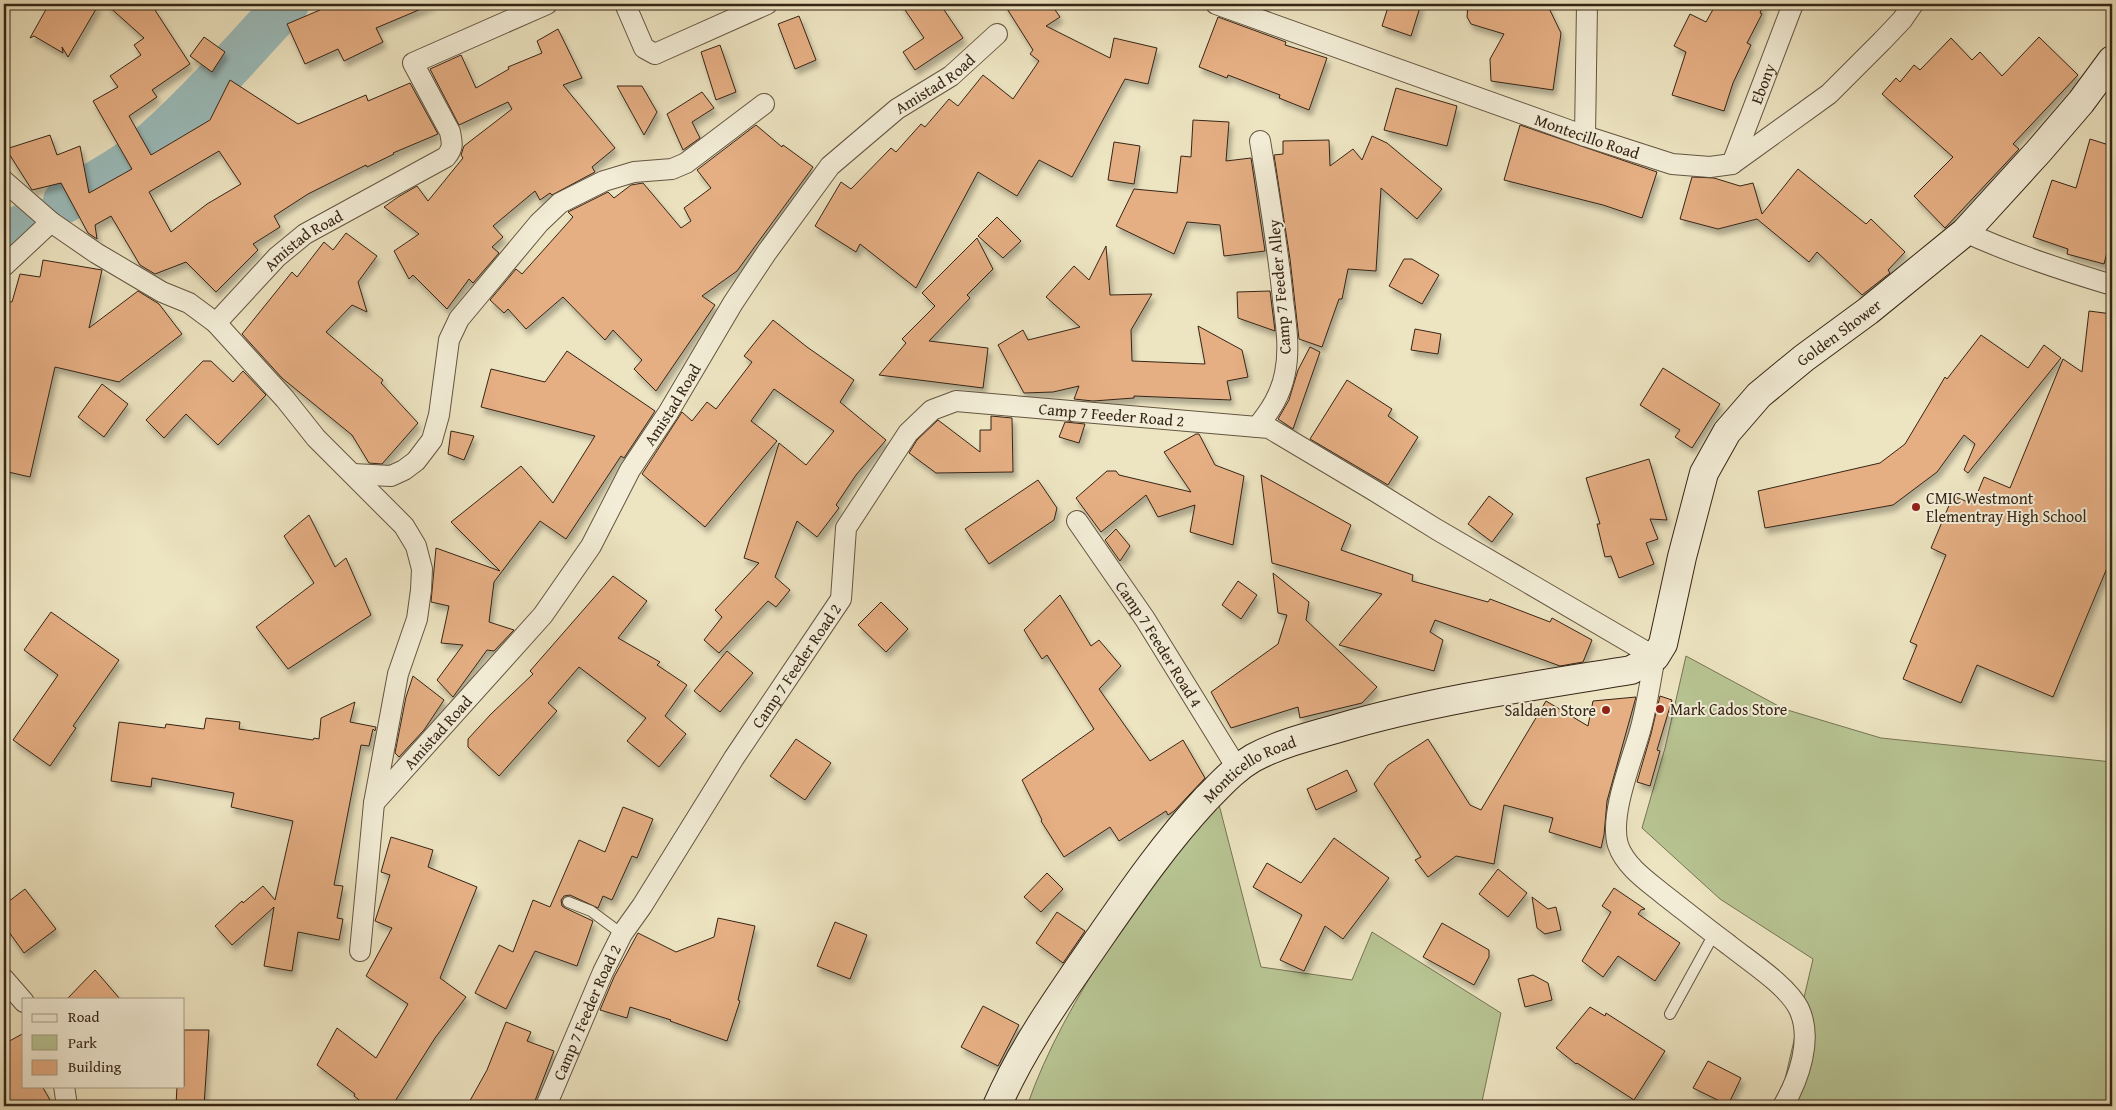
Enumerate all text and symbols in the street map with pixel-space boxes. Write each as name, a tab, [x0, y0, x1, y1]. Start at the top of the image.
street label: Amistad Road	[890, 48, 980, 120]
street label: Ebony	[1744, 60, 1781, 107]
street label: Montecillo Road	[1532, 107, 1643, 165]
street label: Amistad Road	[258, 204, 347, 276]
street label: Camp 7 Feeder Alley	[1261, 219, 1297, 355]
street label: Golden Shower	[1791, 293, 1887, 372]
street label: Amistad Road	[637, 359, 707, 450]
street label: Camp 7 Feeder Road 2	[1038, 396, 1185, 433]
place label: CMIC Westmont Elementray High School	[1926, 486, 2087, 528]
marker: CMIC Westmont Elementray High School	[1910, 501, 1922, 513]
street label: Camp 7 Feeder Road 4	[1110, 576, 1209, 712]
street label: Camp 7 Feeder Road 2	[745, 599, 847, 733]
street label: Amistad Road	[398, 690, 478, 775]
place label: Mark Cados Store	[1670, 697, 1787, 721]
place label: Saldaen Store	[1505, 698, 1596, 722]
marker: Mark Cados Store	[1654, 703, 1666, 715]
marker: Saldaen Store	[1600, 704, 1612, 716]
street label: Monticello Road	[1197, 729, 1299, 808]
street label: Camp 7 Feeder Road 2	[546, 940, 627, 1084]
legend	[22, 998, 185, 1088]
text: Road	[68, 1006, 99, 1027]
text: Park	[68, 1032, 97, 1053]
text: Building	[68, 1056, 122, 1077]

